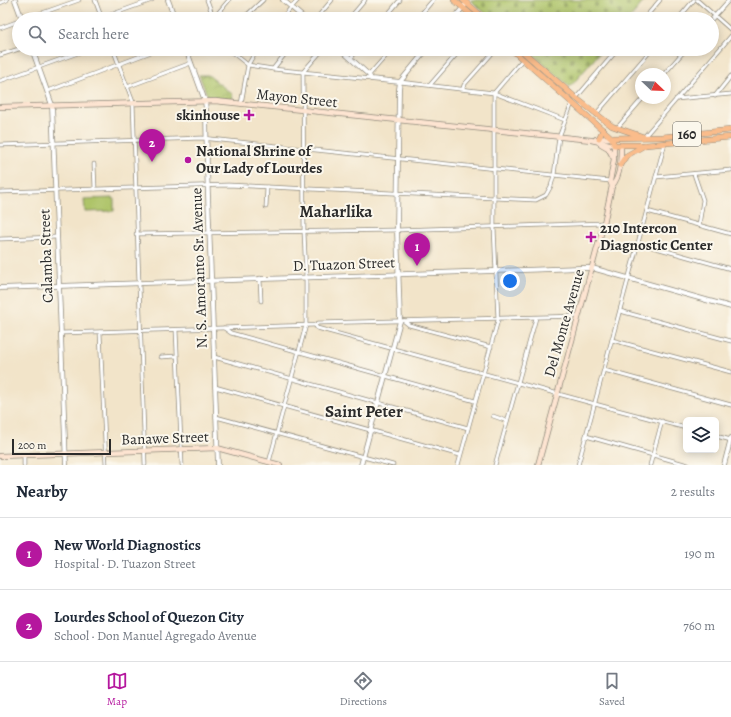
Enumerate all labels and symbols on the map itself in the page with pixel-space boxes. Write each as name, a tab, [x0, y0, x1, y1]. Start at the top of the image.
north arrow	[635, 68, 671, 104]
street label: Mayon Street	[256, 84, 338, 112]
place label: skinhouse	[176, 105, 240, 125]
marker: skinhouse	[243, 109, 255, 121]
road number: 160	[673, 122, 701, 146]
pin: 2	[139, 129, 165, 162]
place label: National Shrine of Our Lady of Lourdes	[196, 141, 322, 178]
marker: National Shrine of Our Lady of Lourdes	[183, 155, 193, 165]
street label: N. S. Amoranto Sr. Avenue	[186, 187, 212, 349]
district label: Maharlika	[300, 200, 373, 223]
street label: Calamba Street	[34, 209, 58, 303]
place label: 210 Intercon Diagnostic Center	[600, 218, 713, 255]
marker: 210 Intercon Diagnostic Center	[585, 231, 597, 243]
pin: 1	[404, 233, 430, 266]
street label: D. Tuazon Street	[293, 252, 396, 276]
street label: Del Monte Avenue	[539, 266, 589, 379]
your location	[500, 271, 520, 291]
district label: Saint Peter	[325, 400, 403, 423]
street label: Banawe Street	[121, 426, 209, 450]
scale bar	[12, 437, 111, 456]

